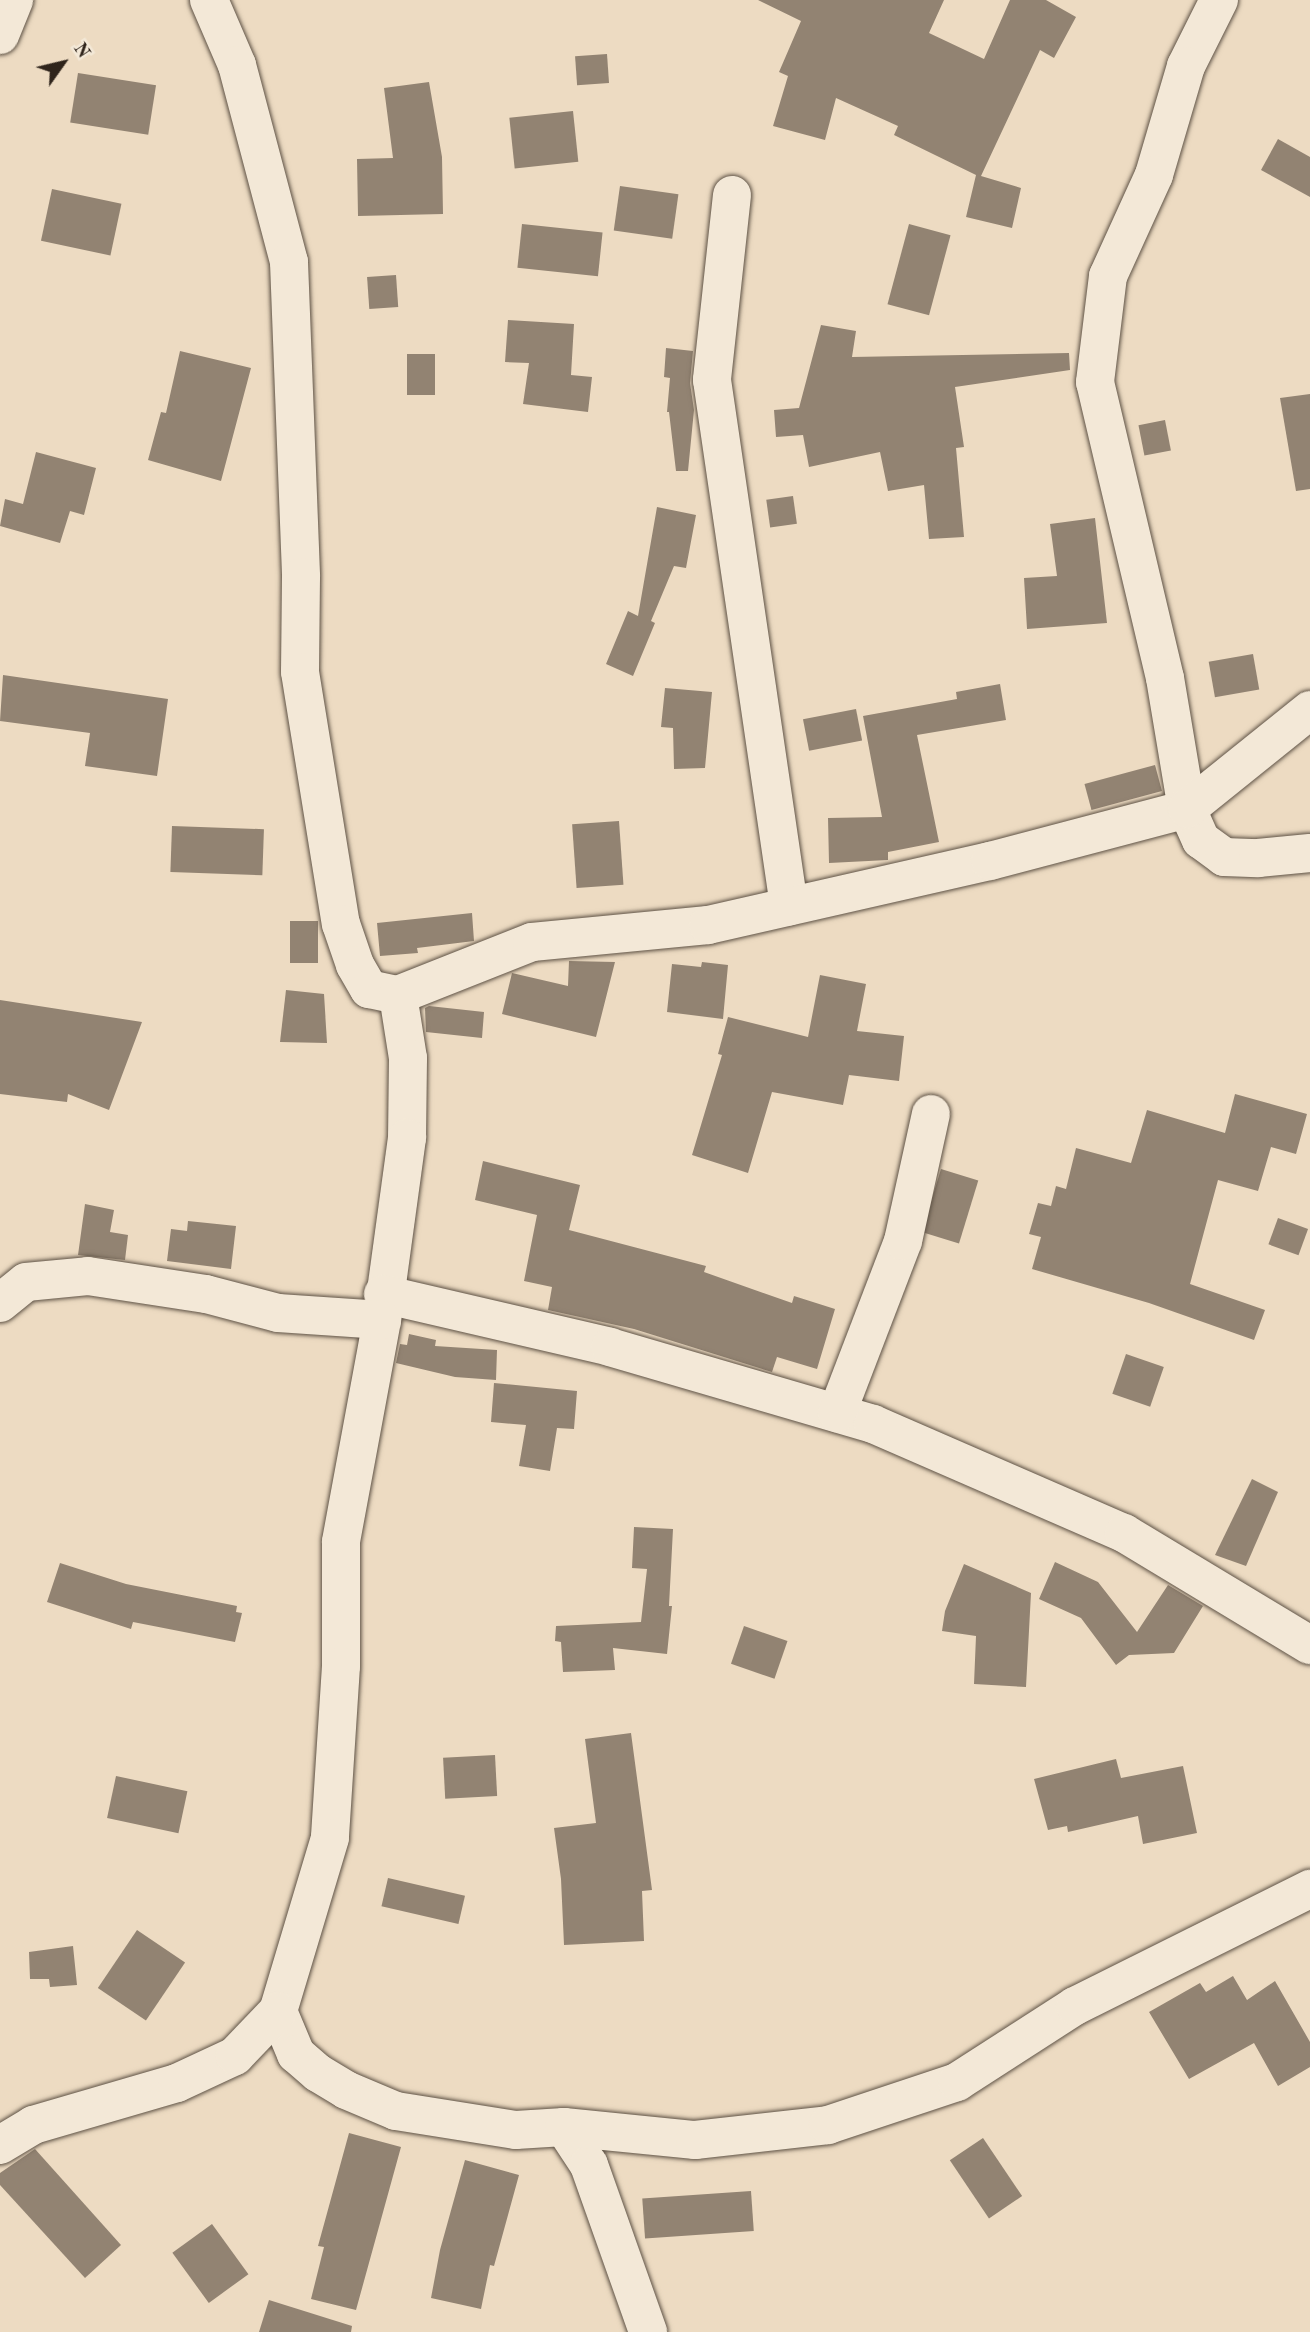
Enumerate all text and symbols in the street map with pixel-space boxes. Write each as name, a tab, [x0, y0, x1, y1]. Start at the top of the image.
north arrow	[28, 28, 98, 98]
text: N	[69, 40, 93, 62]

